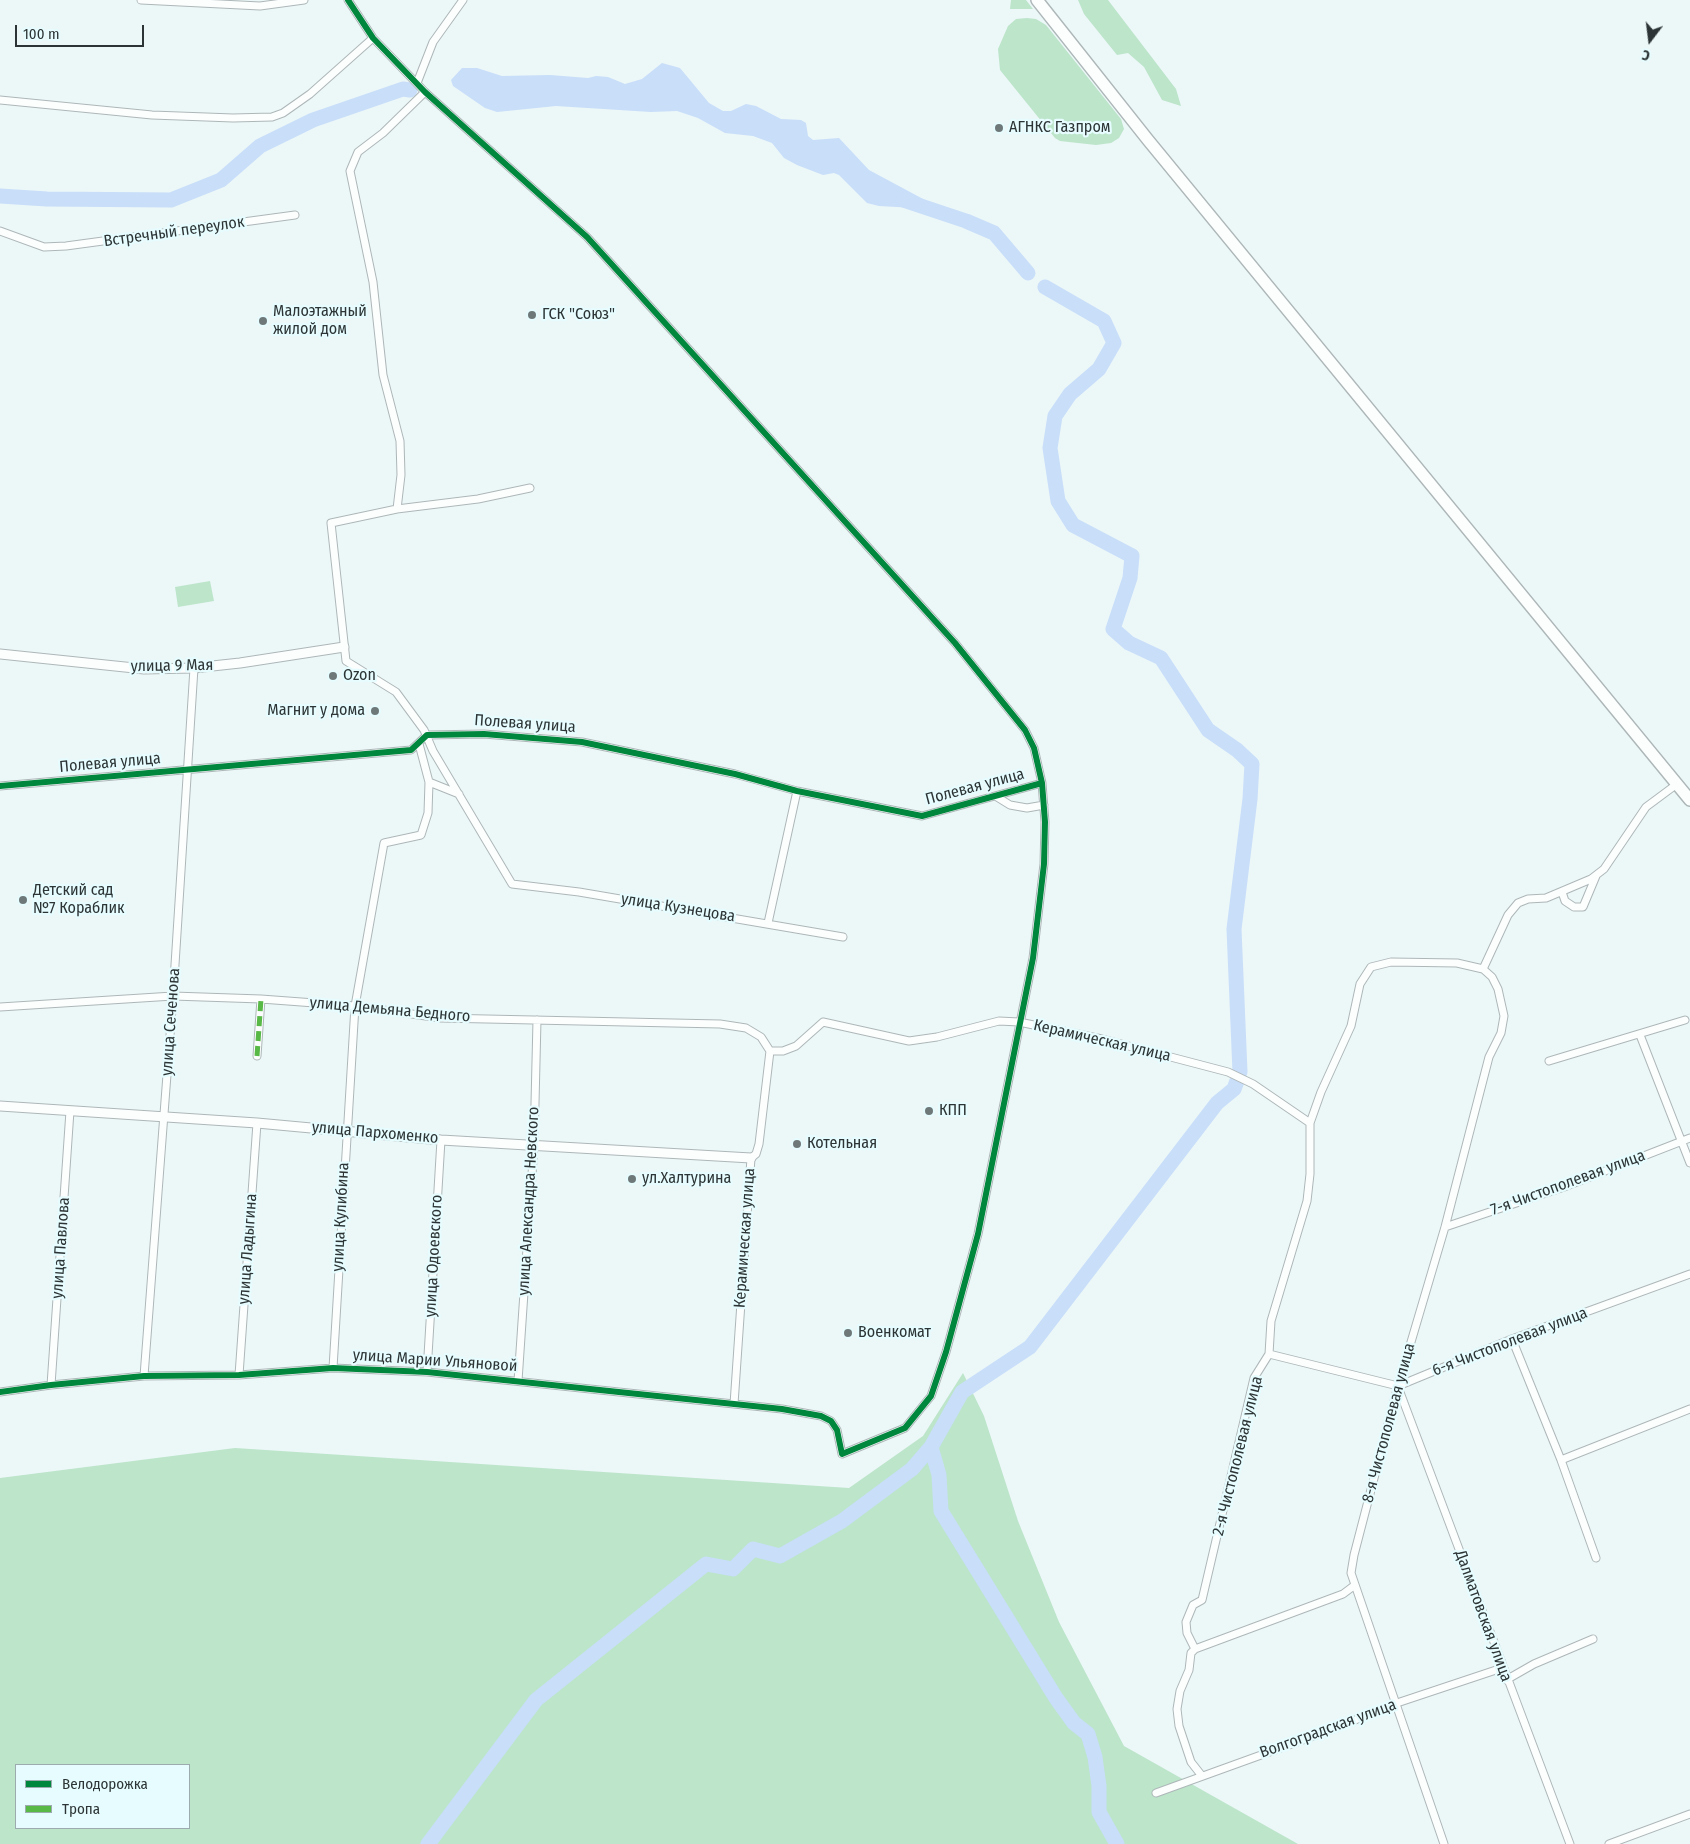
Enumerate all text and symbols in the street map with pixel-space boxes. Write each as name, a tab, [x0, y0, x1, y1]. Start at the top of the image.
scale bar	[18, 15, 146, 47]
north arrow	[1625, 15, 1675, 65]
text: 100 m	[23, 25, 60, 43]
text: С	[1640, 46, 1652, 64]
place label: АГНКС Газпром	[1009, 118, 1111, 138]
marker: АГНКС Газпром	[993, 122, 1005, 134]
street label: Встречный переулок	[102, 213, 246, 251]
place label: Малоэтажный жилой дом	[273, 302, 367, 340]
place label: ГСК "Союз"	[542, 305, 615, 325]
marker: ГСК "Союз"	[526, 309, 538, 321]
marker: Малоэтажный жилой дом	[257, 315, 269, 327]
street label: улица 9 Мая	[131, 656, 213, 676]
place label: Ozon	[343, 666, 376, 686]
marker: Ozon	[327, 670, 339, 682]
place label: Магнит у дома	[267, 701, 365, 721]
marker: Магнит у дома	[369, 705, 381, 717]
street label: Полевая улица	[474, 711, 576, 737]
street label: Полевая улица	[59, 749, 161, 777]
street label: Полевая улица	[923, 765, 1027, 809]
place label: Детский сад №7 Кораблик	[33, 881, 125, 919]
street label: улица Кузнецова	[620, 890, 736, 926]
marker: Детский сад №7 Кораблик	[17, 894, 29, 906]
street label: улица Сеченова	[158, 967, 184, 1077]
street label: улица Демьяна Бедного	[309, 993, 471, 1027]
street label: Керамическая улица	[1031, 1016, 1173, 1066]
place label: КПП	[939, 1101, 967, 1121]
marker: КПП	[923, 1105, 935, 1117]
street label: улица Александра Невского	[514, 1106, 544, 1296]
street label: улица Пархоменко	[311, 1118, 439, 1148]
place label: Котельная	[807, 1134, 877, 1154]
marker: Котельная	[791, 1138, 803, 1150]
street label: 7-я Чистополевая улица	[1488, 1146, 1648, 1220]
street label: улица Кулибина	[329, 1162, 353, 1272]
street label: Керамическая улица	[731, 1167, 759, 1309]
place label: ул.Халтурина	[642, 1169, 731, 1189]
marker: ул.Халтурина	[626, 1173, 638, 1185]
street label: улица Ладыгина	[235, 1193, 261, 1305]
street label: улица Одоевского	[421, 1194, 447, 1318]
street label: улица Павлова	[48, 1197, 74, 1299]
street label: 6-я Чистополевая улица	[1430, 1304, 1590, 1380]
place label: Военкомат	[858, 1323, 931, 1343]
marker: Военкомат	[842, 1327, 854, 1339]
street label: 8-я Чистополевая улица	[1358, 1341, 1420, 1505]
street label: улица Марии Ульяновой	[352, 1346, 518, 1376]
street label: 2-я Чистополевая улица	[1209, 1374, 1267, 1538]
street label: Далматовская улица	[1450, 1548, 1516, 1684]
street label: Волгоградская улица	[1257, 1695, 1399, 1763]
legend	[15, 1764, 190, 1829]
text: Велодорожка	[62, 1775, 148, 1793]
text: Тропа	[62, 1800, 100, 1818]

